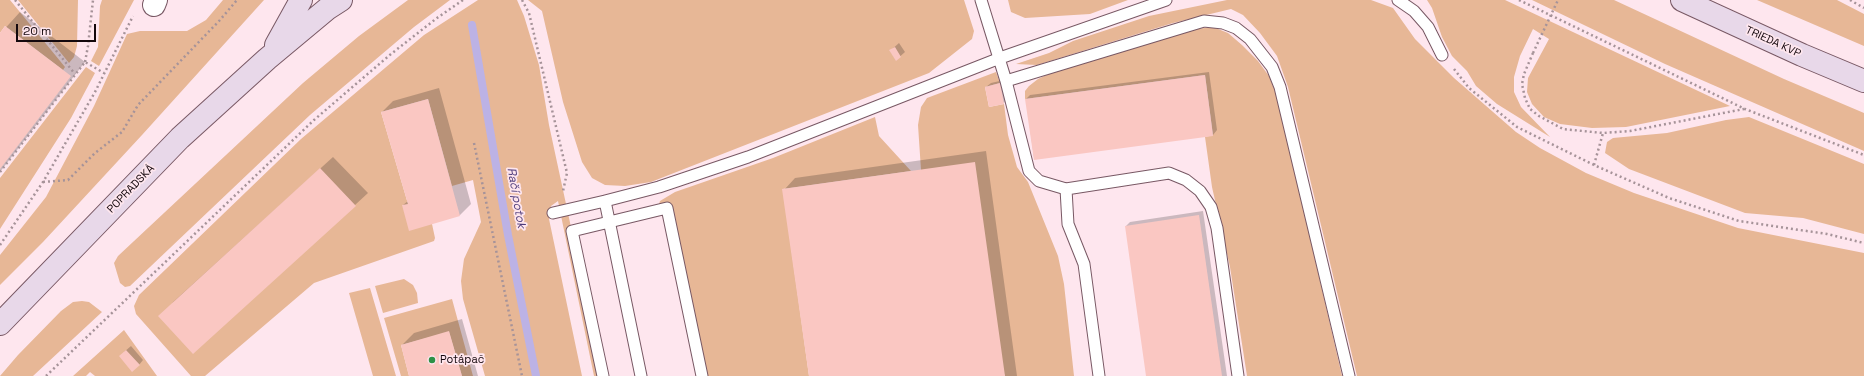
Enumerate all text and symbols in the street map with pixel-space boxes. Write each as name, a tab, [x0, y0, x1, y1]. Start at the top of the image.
scale bar	[18, 16, 98, 42]
text: 20 m	[23, 23, 51, 39]
street label: TRIEDA KVP	[1743, 23, 1803, 61]
street label: POPRADSKÁ	[105, 162, 157, 216]
water label: Račí potok	[504, 166, 528, 230]
place label: Potápač	[440, 353, 484, 367]
marker: Potápač	[427, 355, 437, 365]

